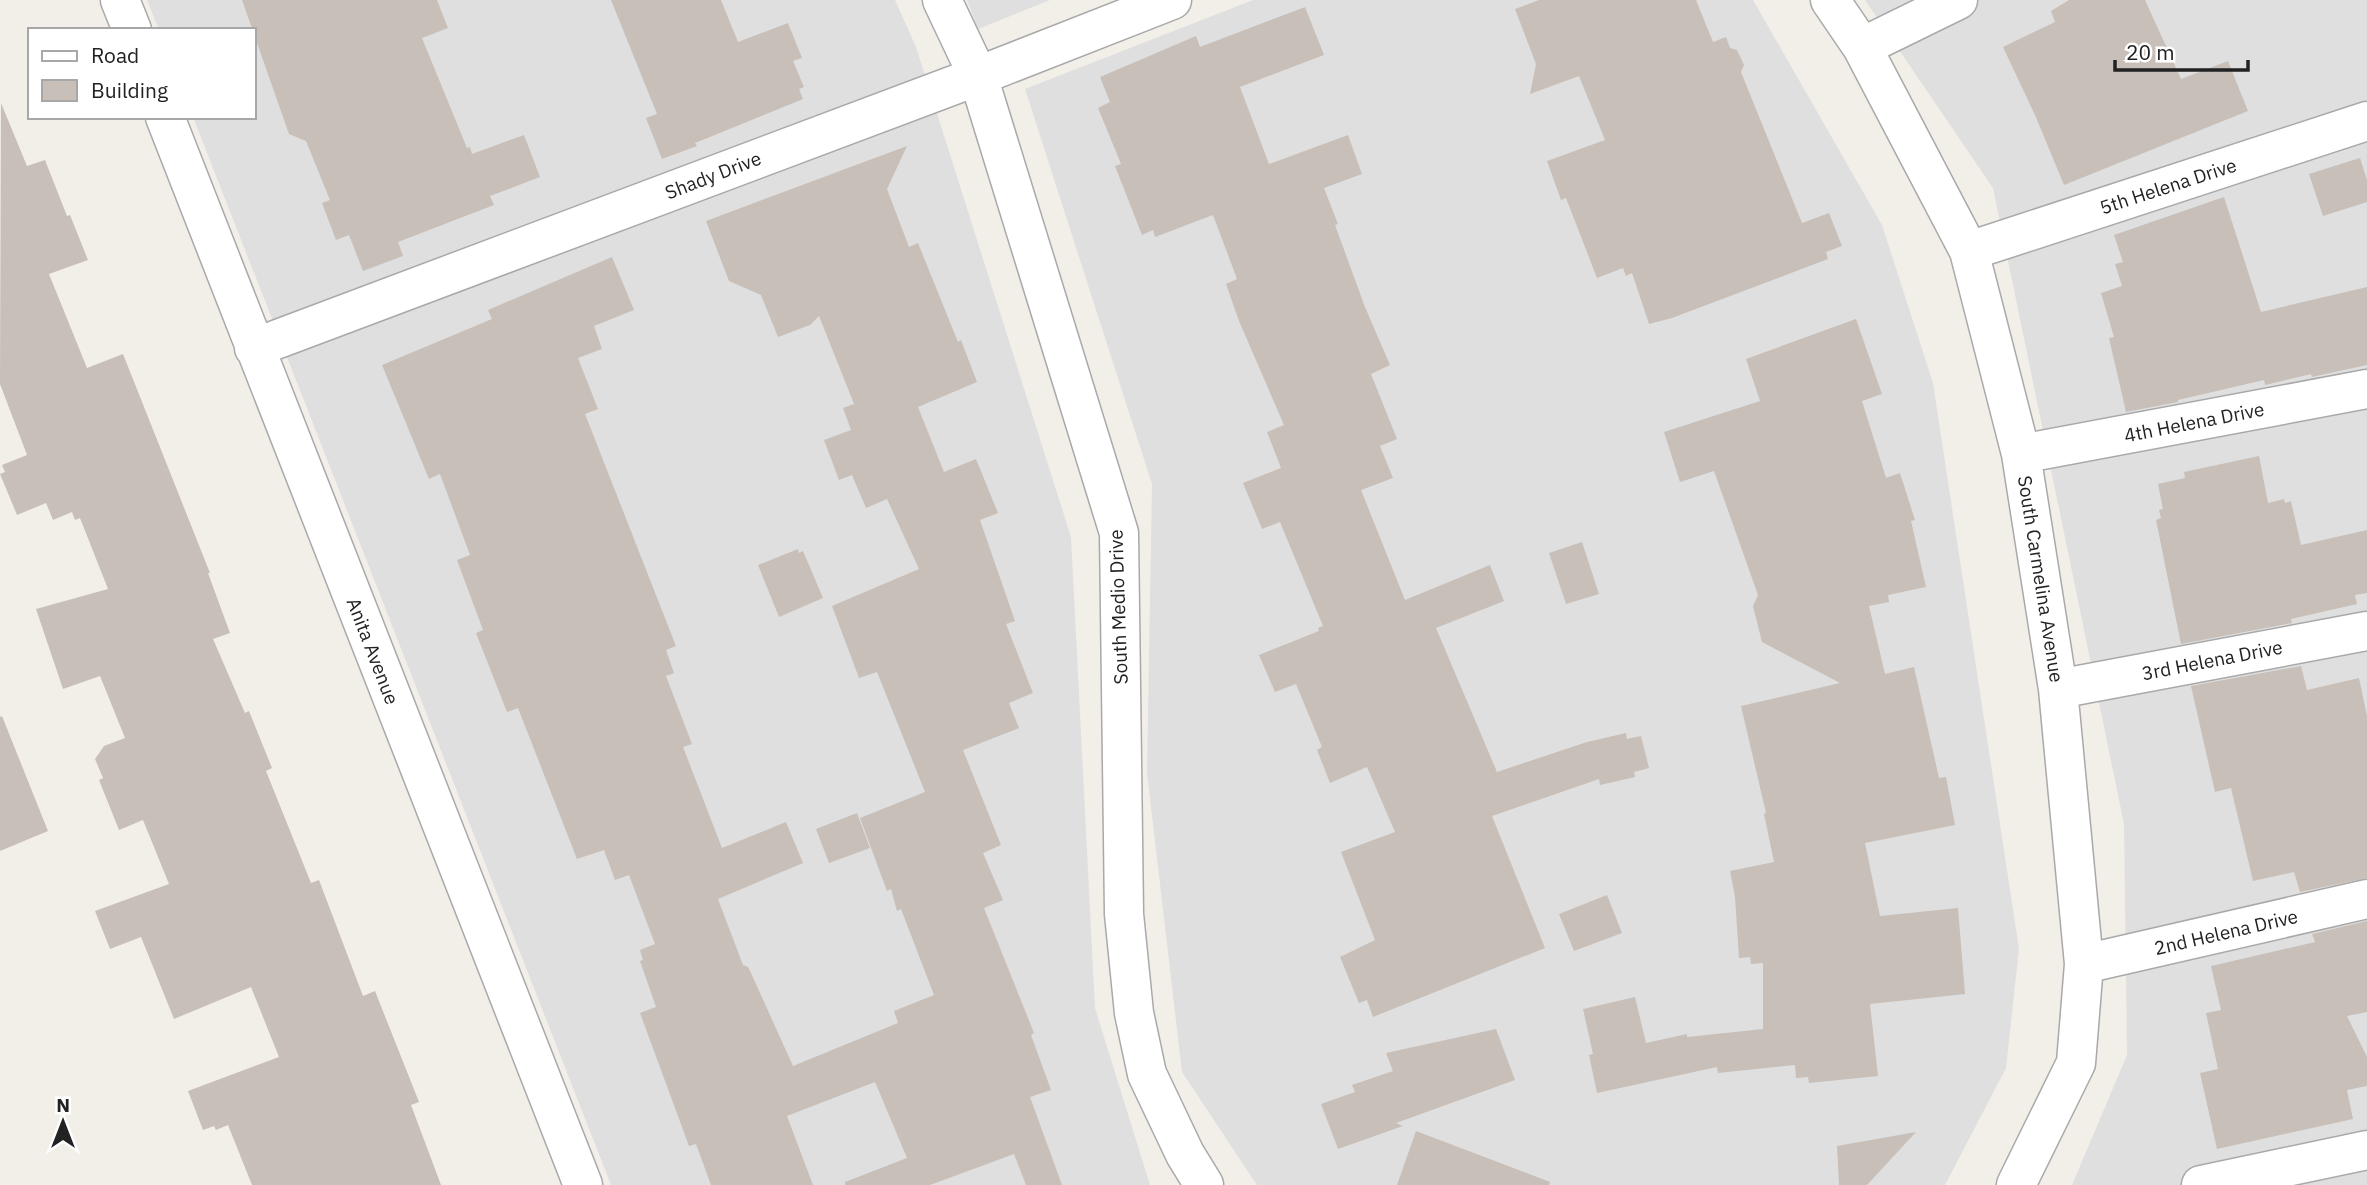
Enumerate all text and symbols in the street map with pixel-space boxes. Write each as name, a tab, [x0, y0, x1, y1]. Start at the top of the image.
legend	[28, 28, 256, 119]
scale bar	[2115, 28, 2248, 72]
text: 20 m	[2126, 38, 2175, 66]
text: Road	[91, 41, 139, 69]
text: Building	[91, 76, 168, 104]
street label: Shady Drive	[662, 146, 764, 204]
street label: 5th Helena Drive	[2097, 153, 2239, 219]
street label: 4th Helena Drive	[2122, 397, 2266, 447]
street label: South Carmelina Avenue	[2013, 474, 2069, 684]
street label: South Medio Drive	[1103, 529, 1133, 685]
street label: Anita Avenue	[342, 594, 404, 708]
street label: 3rd Helena Drive	[2140, 635, 2284, 685]
street label: 2nd Helena Drive	[2152, 904, 2300, 960]
north arrow	[28, 1087, 98, 1157]
text: N	[56, 1093, 70, 1117]

